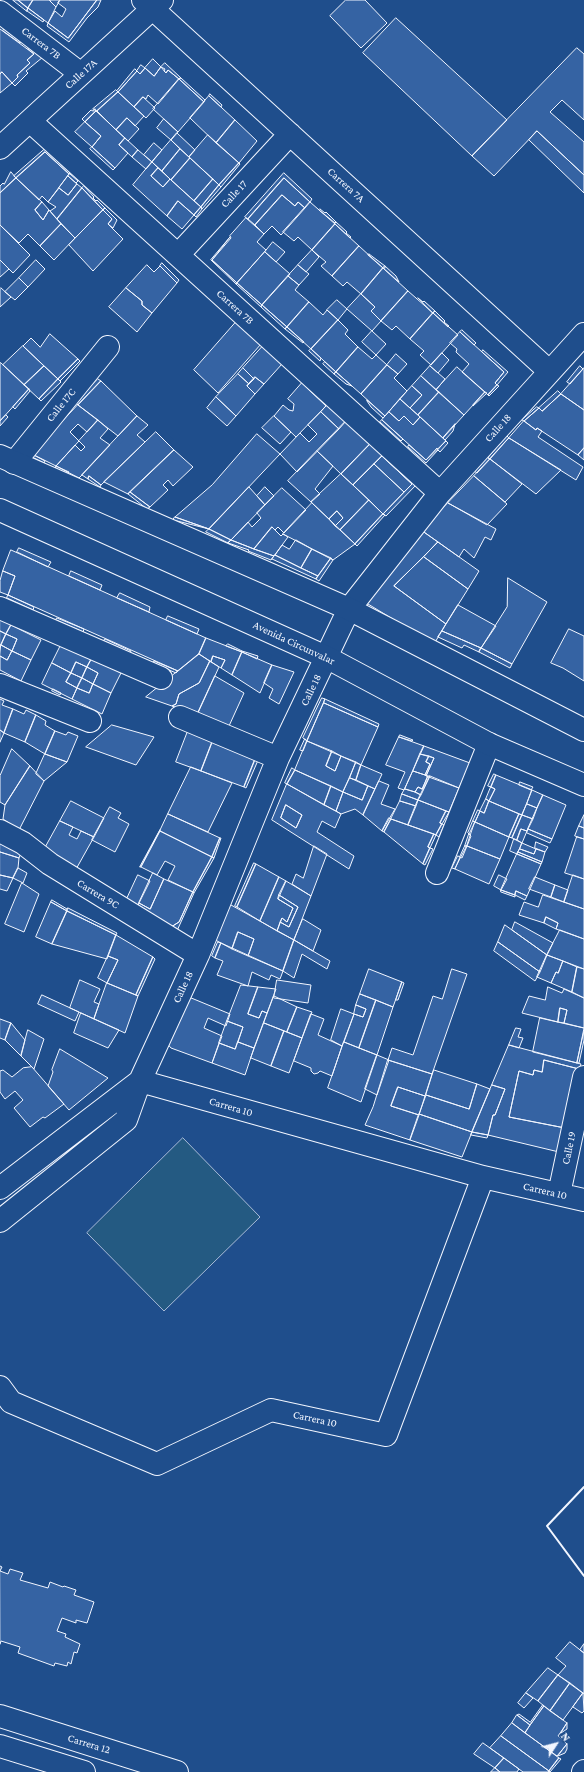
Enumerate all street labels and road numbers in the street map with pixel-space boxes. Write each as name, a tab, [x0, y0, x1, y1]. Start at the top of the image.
street label: Carrera 7B	[19, 24, 63, 62]
street label: Calle 17A	[62, 56, 100, 92]
street label: Carrera 7A	[325, 165, 367, 205]
street label: Calle 17	[218, 177, 250, 211]
street label: Carrera 7B	[214, 287, 256, 327]
street label: Calle 17C	[44, 386, 78, 424]
street label: Calle 18	[482, 411, 514, 445]
street label: Avenida Circunvalar	[251, 618, 337, 668]
street label: Calle 18	[298, 672, 324, 708]
street label: Carrera 9C	[75, 876, 121, 912]
street label: Calle 18	[170, 969, 196, 1005]
street label: Carrera 10	[208, 1094, 254, 1120]
street label: Calle 19	[559, 1130, 579, 1166]
street label: Carrera 10	[522, 1180, 568, 1202]
street label: Carrera 10	[292, 1408, 338, 1430]
street label: Carrera 12	[66, 1731, 112, 1757]

